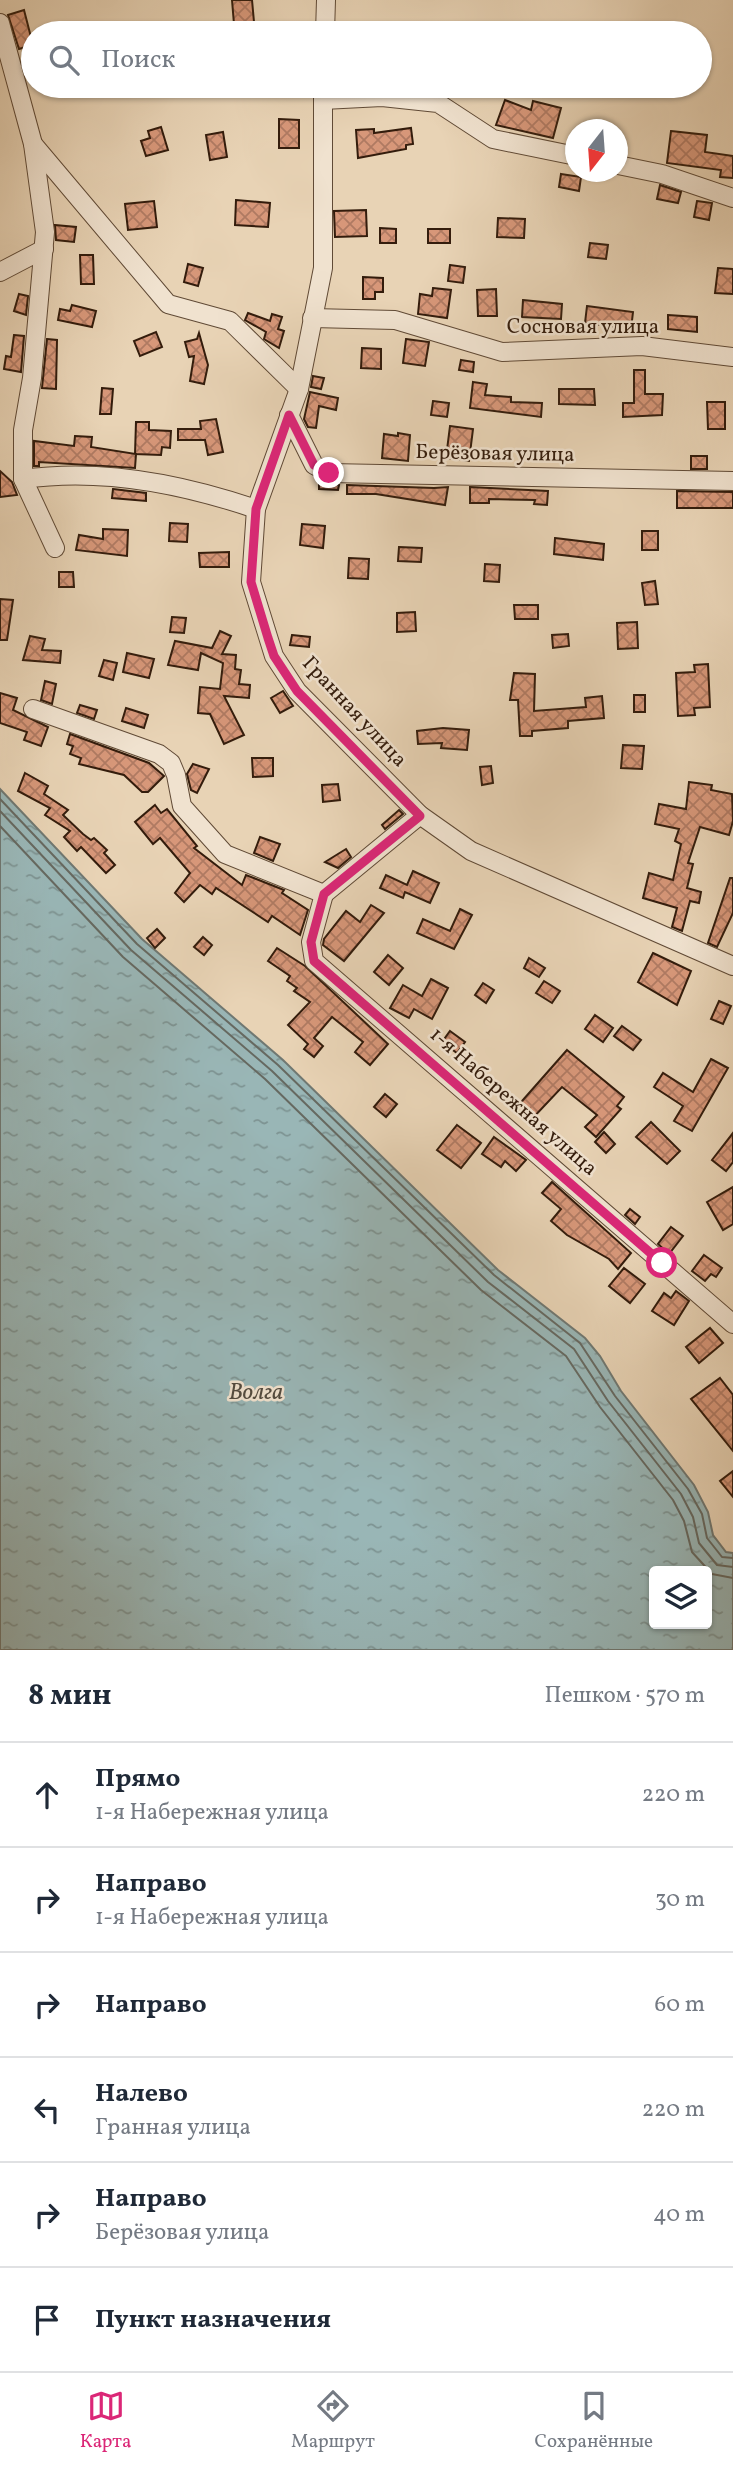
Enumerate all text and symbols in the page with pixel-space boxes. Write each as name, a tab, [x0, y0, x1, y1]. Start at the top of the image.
search box	[21, 21, 712, 98]
icon: search	[45, 41, 83, 79]
text: Поиск	[101, 42, 175, 78]
north arrow	[565, 119, 628, 182]
street label: Сосновая улица	[507, 313, 659, 342]
street label: Берёзовая улица	[415, 438, 575, 470]
route end	[313, 457, 344, 488]
street label: Гранная улица	[295, 650, 413, 774]
street label: 1-я Набережная улица	[423, 1021, 603, 1183]
route start	[646, 1247, 677, 1278]
water label: Волга	[229, 1377, 283, 1409]
map controls	[649, 1566, 712, 1629]
button: layers	[649, 1566, 712, 1629]
text: 8 мин	[28, 1675, 112, 1717]
text: Пешком · 570 m	[545, 1680, 705, 1712]
text: Прямо	[95, 1761, 180, 1797]
icon: ahead	[28, 1776, 66, 1814]
text: 220 m	[642, 1779, 705, 1811]
text: 1-я Набережная улица	[95, 1797, 329, 1829]
text: Направо	[95, 1866, 207, 1902]
icon: right	[28, 1881, 66, 1919]
text: 30 m	[655, 1884, 705, 1916]
text: 1-я Набережная улица	[95, 1902, 329, 1934]
icon: right	[28, 1986, 66, 2024]
text: Направо	[95, 1987, 207, 2023]
text: 60 m	[655, 1989, 705, 2021]
text: Налево	[95, 2076, 188, 2112]
icon: left	[28, 2091, 66, 2129]
text: 220 m	[642, 2094, 705, 2126]
text: Гранная улица	[95, 2112, 251, 2144]
text: Направо	[95, 2181, 207, 2217]
icon: right	[28, 2196, 66, 2234]
text: 40 m	[653, 2199, 705, 2231]
text: Берёзовая улица	[95, 2217, 269, 2249]
icon: arrive	[28, 2301, 66, 2339]
text: Пункт назначения	[95, 2302, 331, 2338]
tab: Карта	[80, 2387, 131, 2455]
tab: Маршрут	[291, 2387, 375, 2455]
tab: Сохранённые	[535, 2387, 653, 2455]

